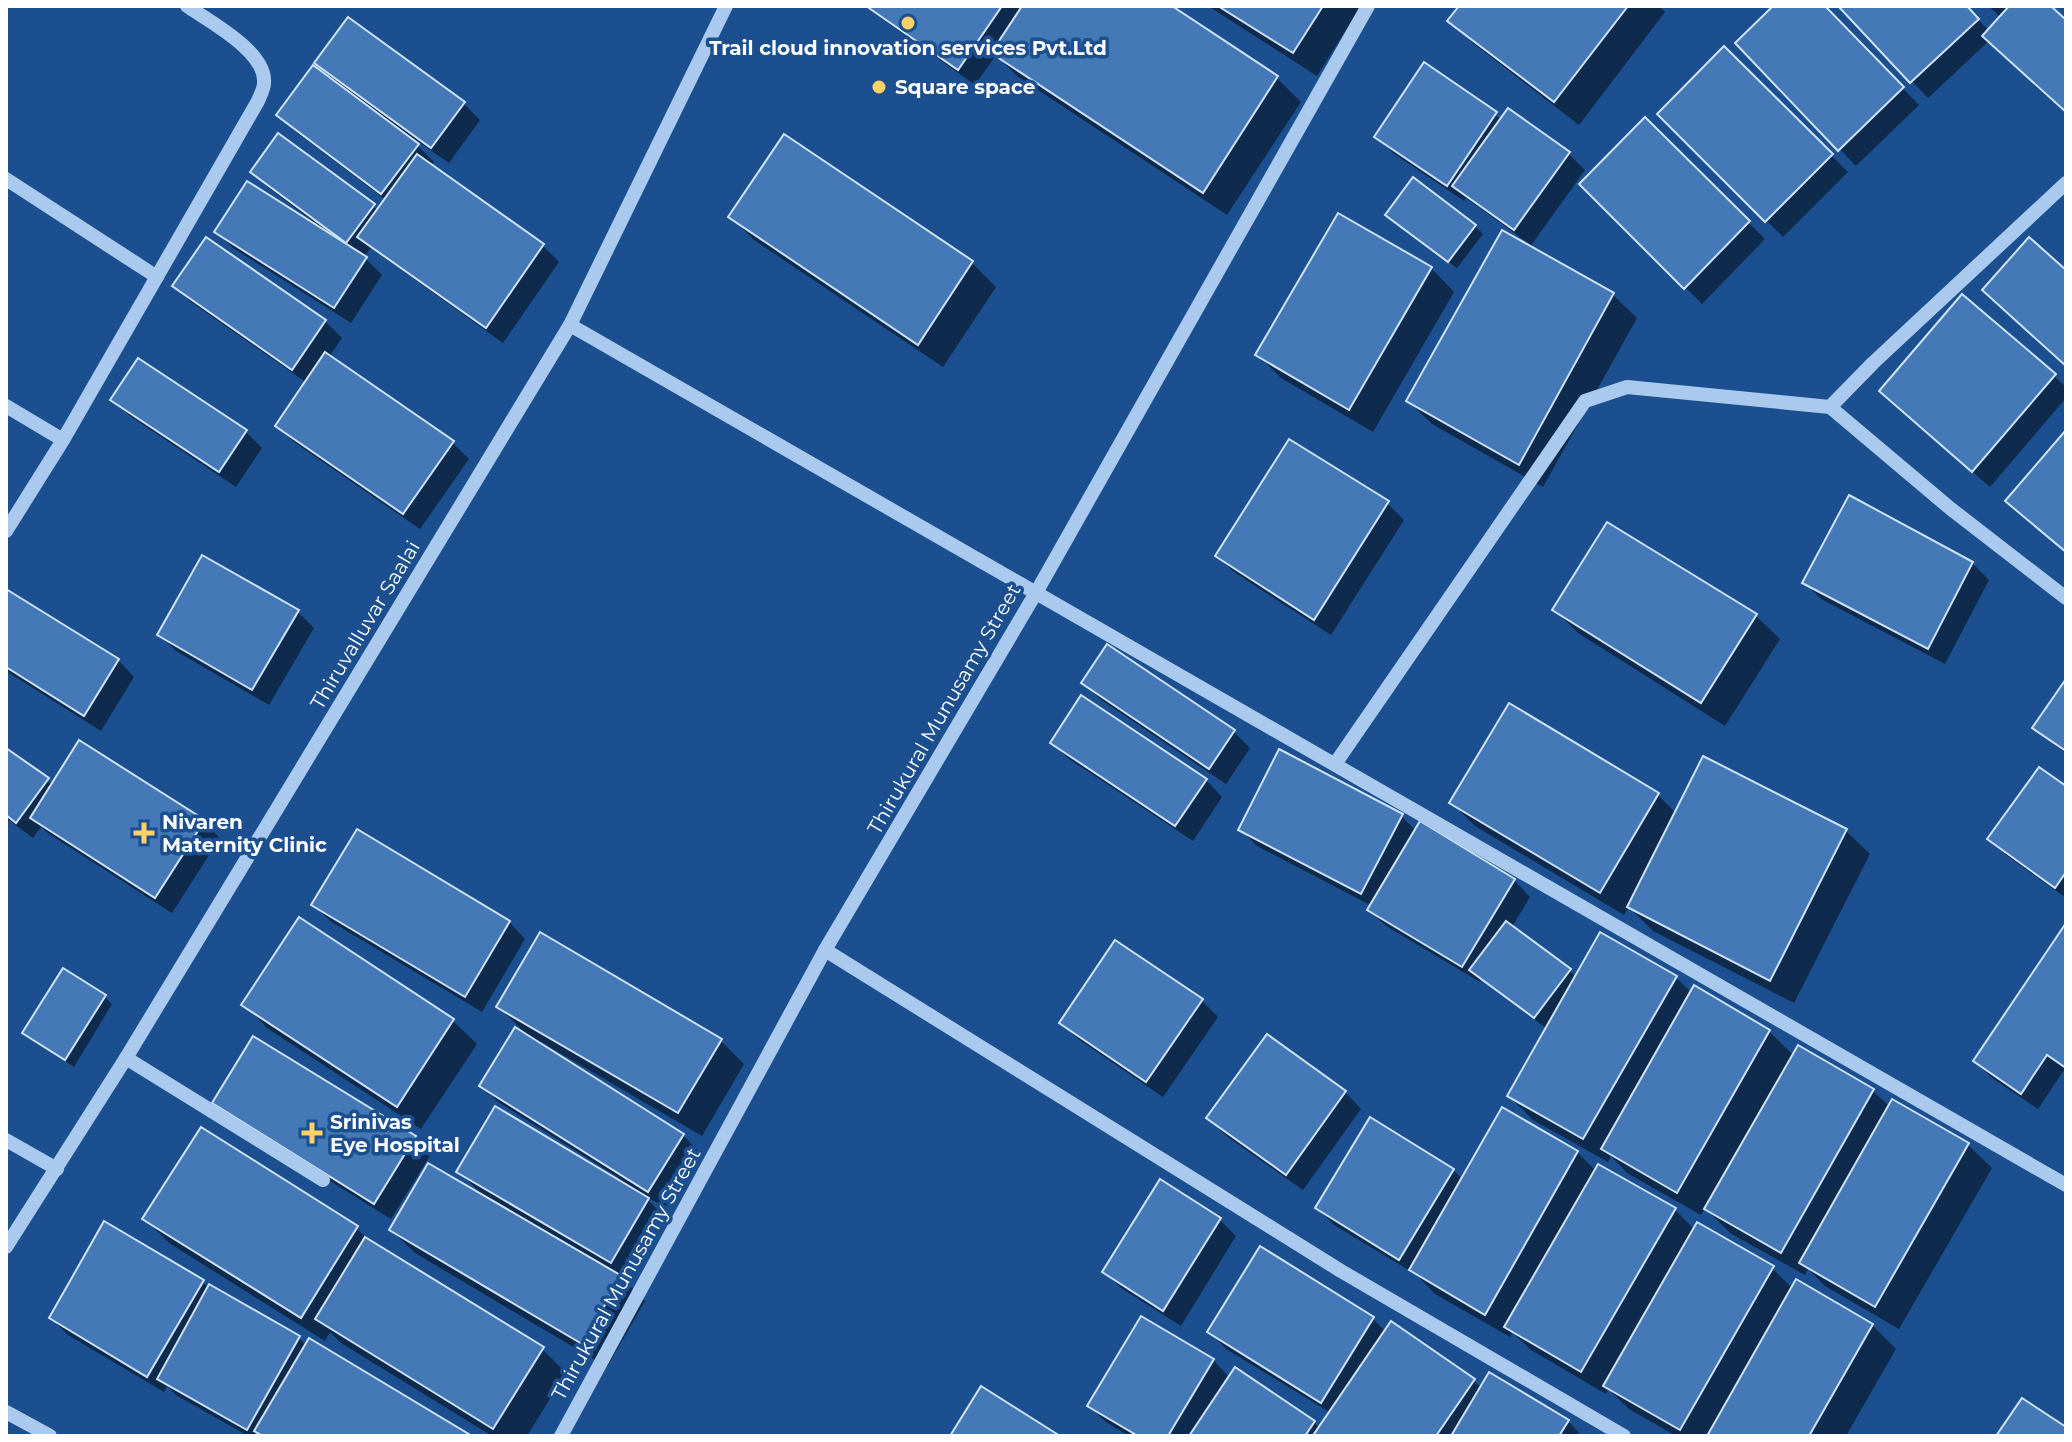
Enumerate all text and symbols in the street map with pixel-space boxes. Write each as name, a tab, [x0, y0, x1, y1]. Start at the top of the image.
marker: Trail cloud innovation services Pvt.Ltd	[899, 14, 917, 32]
place label: Trail cloud innovation services Pvt.Ltd	[709, 36, 1107, 60]
place label: Square space	[895, 75, 1035, 99]
marker: Square space	[870, 78, 888, 96]
street label: Thiruvalluvar Saalai	[305, 536, 425, 714]
street label: Thirukural Munusamy Street	[862, 580, 1026, 838]
place label: Nivaren Maternity Clinic	[162, 810, 327, 857]
marker: Nivaren Maternity Clinic	[133, 822, 155, 844]
place label: Srinivas Eye Hospital	[330, 1110, 460, 1157]
marker: Srinivas Eye Hospital	[301, 1122, 323, 1144]
street label: Thirukural Munusamy Street	[546, 1144, 706, 1404]

